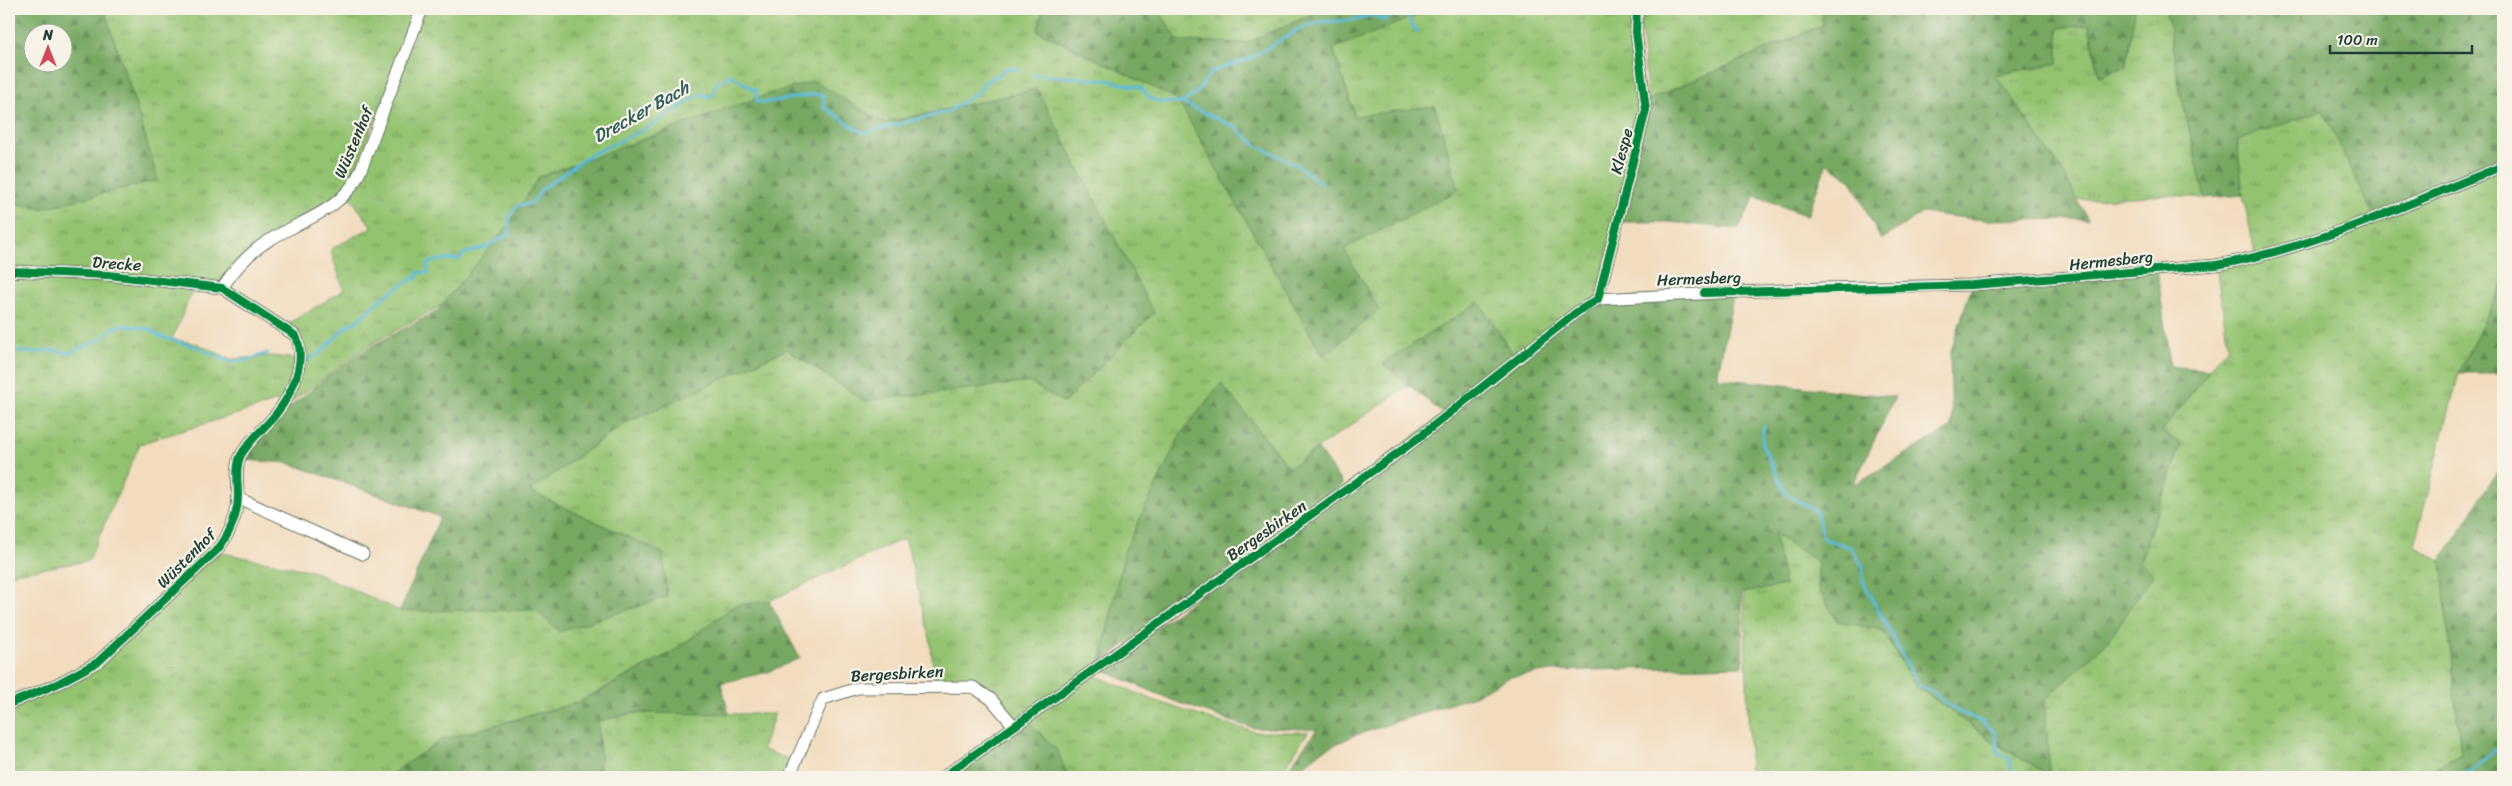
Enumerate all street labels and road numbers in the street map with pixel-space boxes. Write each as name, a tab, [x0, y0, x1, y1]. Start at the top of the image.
street label: Wüstenhof	[325, 100, 382, 183]
street label: Klespe	[1601, 125, 1642, 177]
street label: Hermesberg	[2068, 242, 2155, 279]
street label: Drecke	[91, 247, 142, 280]
street label: Hermesberg	[1656, 263, 1742, 294]
street label: Bergesbirken	[1220, 492, 1313, 569]
street label: Wüstenhof	[149, 520, 225, 595]
street label: Bergesbirken	[850, 657, 945, 690]

